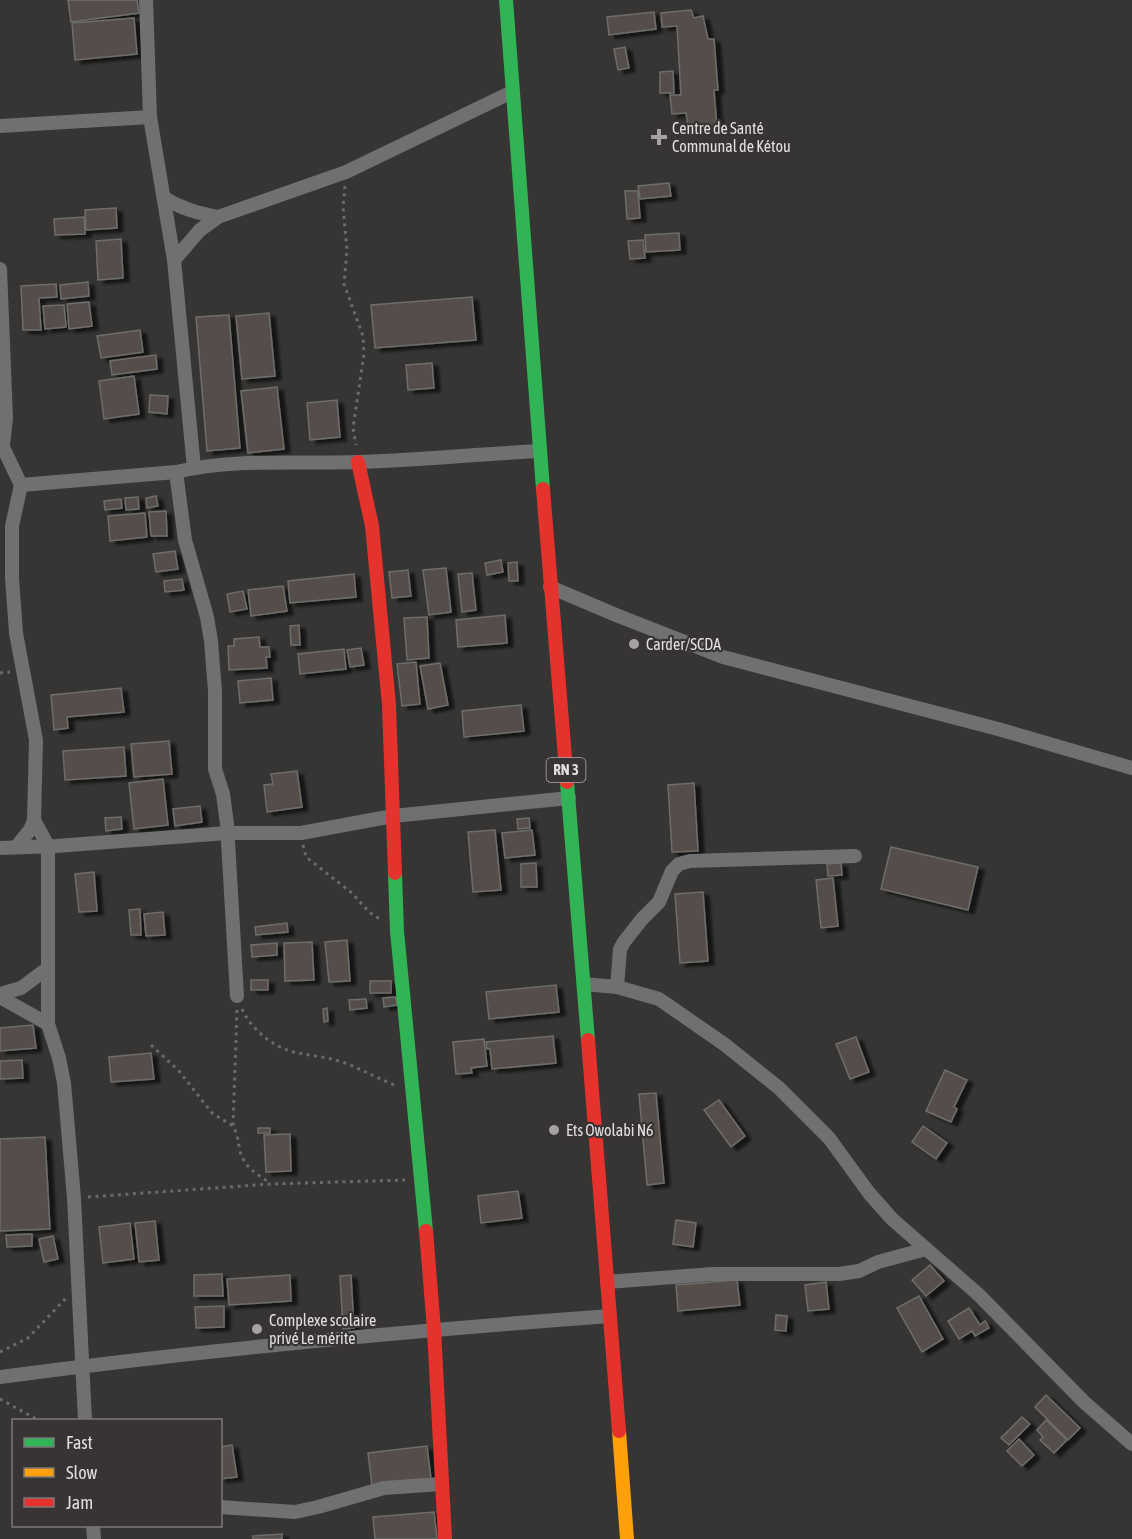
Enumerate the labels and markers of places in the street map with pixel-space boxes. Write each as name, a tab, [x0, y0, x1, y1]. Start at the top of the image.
place label: Centre de Santé Communal de Kétou	[672, 119, 791, 155]
marker: Centre de Santé Communal de Kétou	[650, 128, 668, 146]
place label: Carder/SCDA	[646, 635, 721, 653]
marker: Carder/SCDA	[627, 637, 641, 651]
place label: Ets Owolabi N6	[566, 1121, 654, 1139]
marker: Ets Owolabi N6	[547, 1123, 561, 1137]
place label: Complexe scolaire privé Le mérite	[269, 1311, 376, 1348]
marker: Complexe scolaire privé Le mérite	[250, 1322, 264, 1336]

